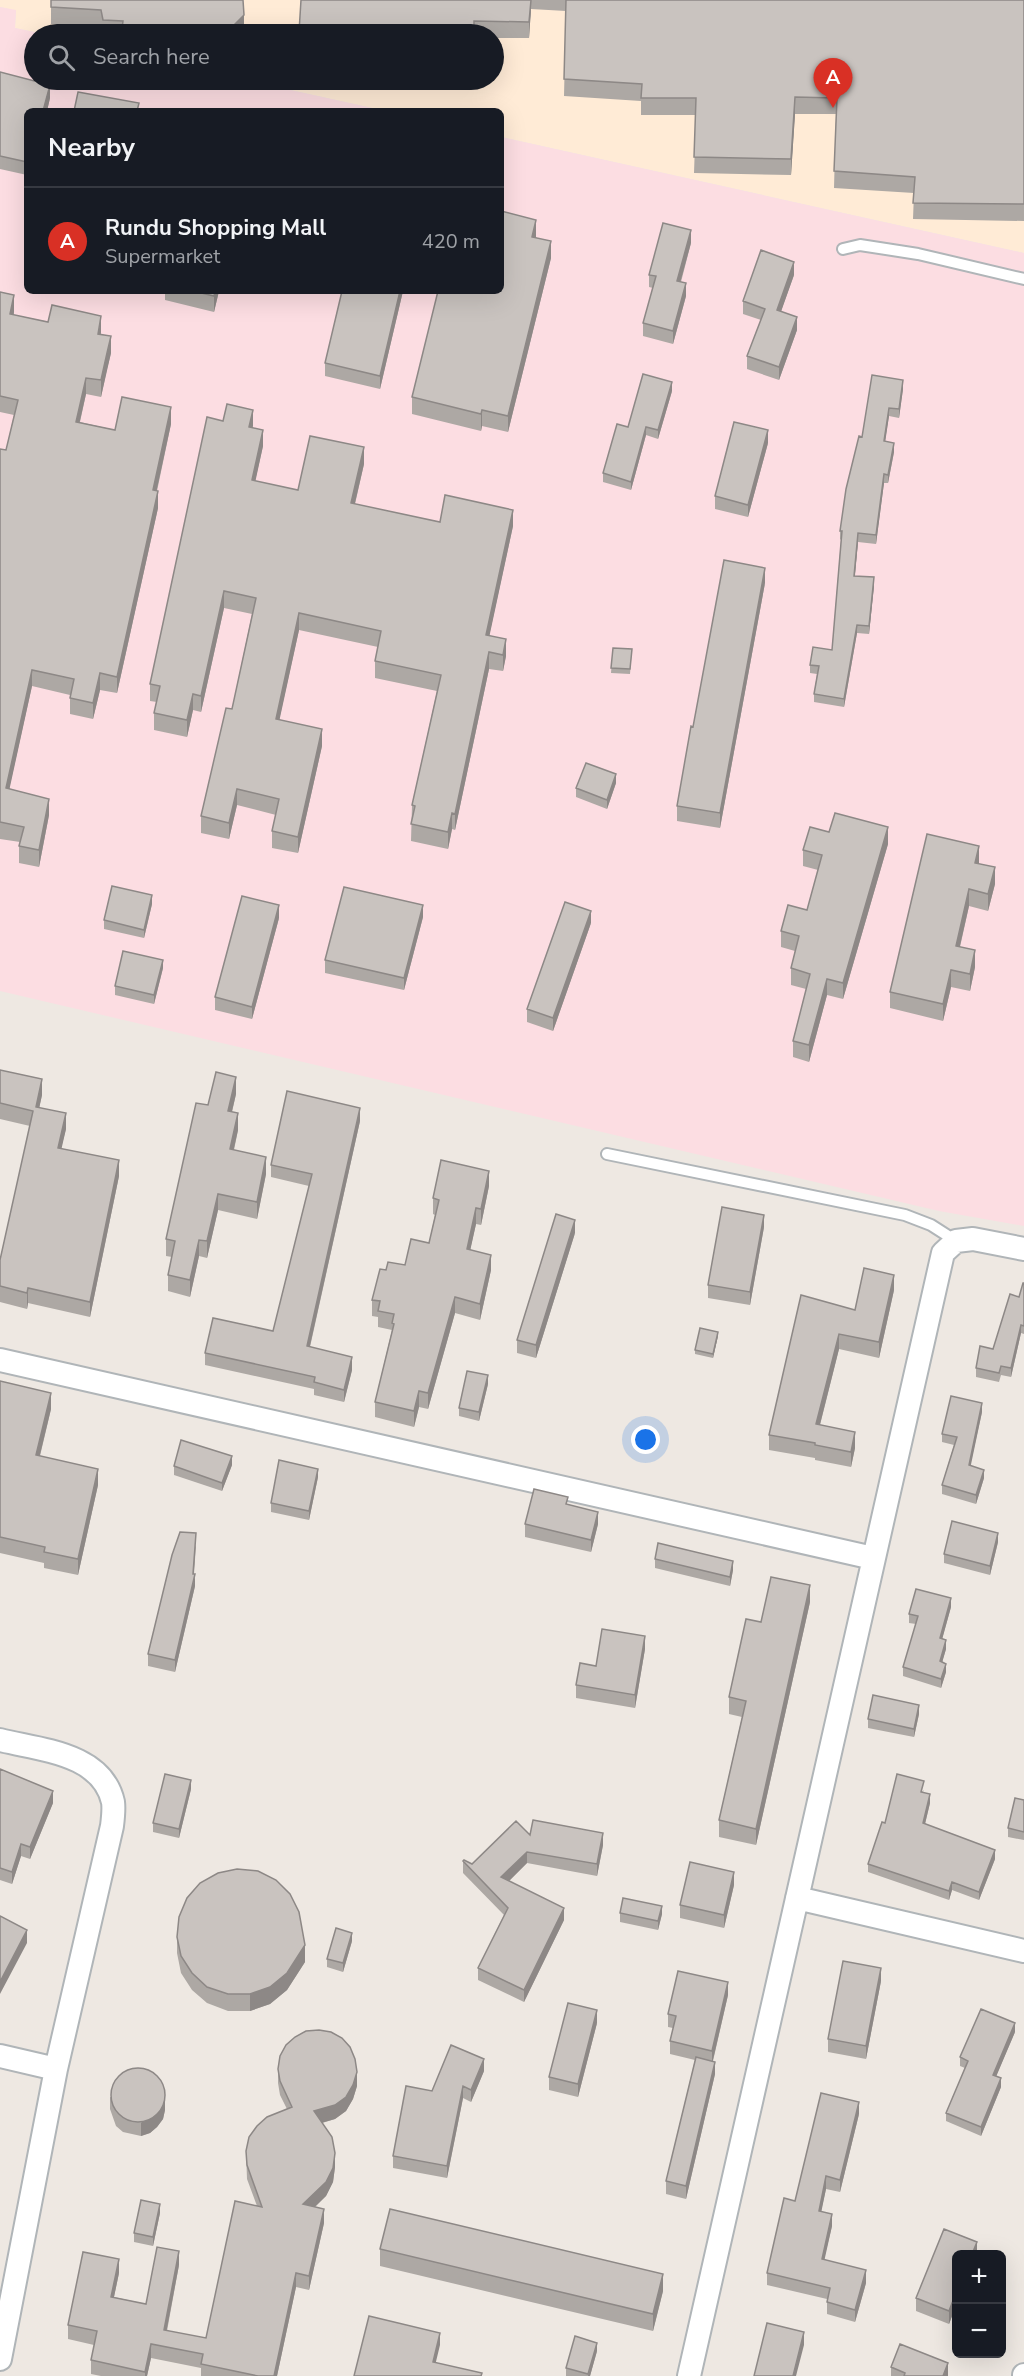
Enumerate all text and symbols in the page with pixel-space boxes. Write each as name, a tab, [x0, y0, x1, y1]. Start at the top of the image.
search box	[24, 24, 504, 90]
icon: search	[45, 41, 78, 74]
text: Search here	[93, 42, 210, 72]
pin: A	[814, 58, 852, 108]
text: Nearby	[48, 130, 135, 165]
text: Rundu Shopping Mall	[105, 213, 326, 243]
text: A	[60, 228, 75, 255]
text: 420 m	[422, 228, 480, 255]
text: Supermarket	[105, 243, 220, 270]
your location	[631, 1425, 660, 1454]
map controls	[952, 2250, 1006, 2358]
button: +	[952, 2250, 1006, 2304]
button: −	[952, 2304, 1006, 2358]

